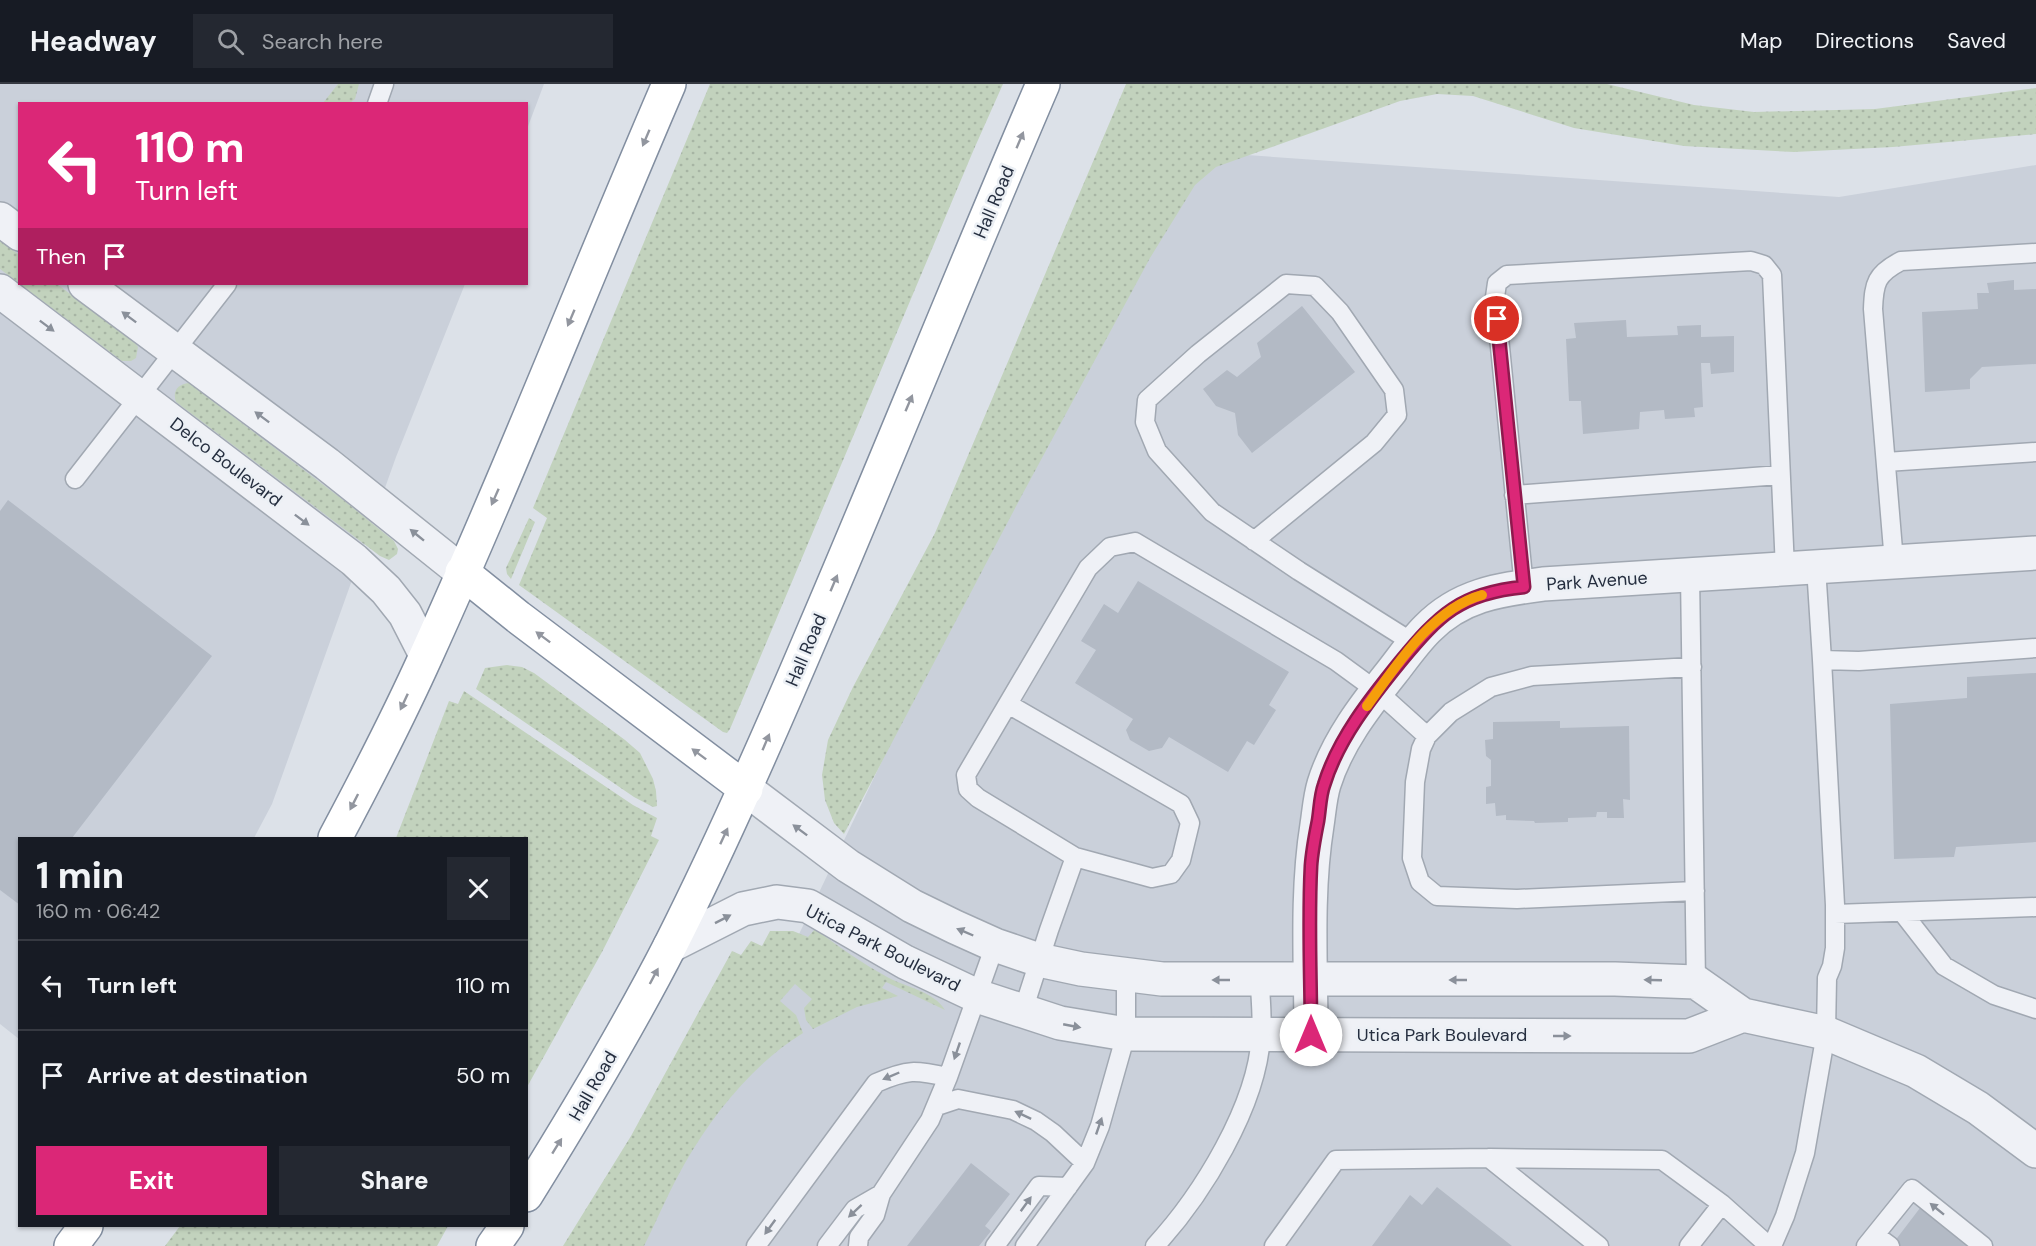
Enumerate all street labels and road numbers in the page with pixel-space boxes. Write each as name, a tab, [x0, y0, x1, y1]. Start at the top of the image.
street label: Hall Road	[968, 162, 1020, 242]
street label: Delco Boulevard	[165, 412, 287, 512]
street label: Park Avenue	[1546, 565, 1648, 597]
street label: Hall Road	[780, 610, 832, 690]
street label: Utica Park Boulevard	[802, 899, 964, 997]
street label: Utica Park Boulevard	[1357, 1023, 1527, 1047]
street label: Hall Road	[563, 1047, 623, 1125]

